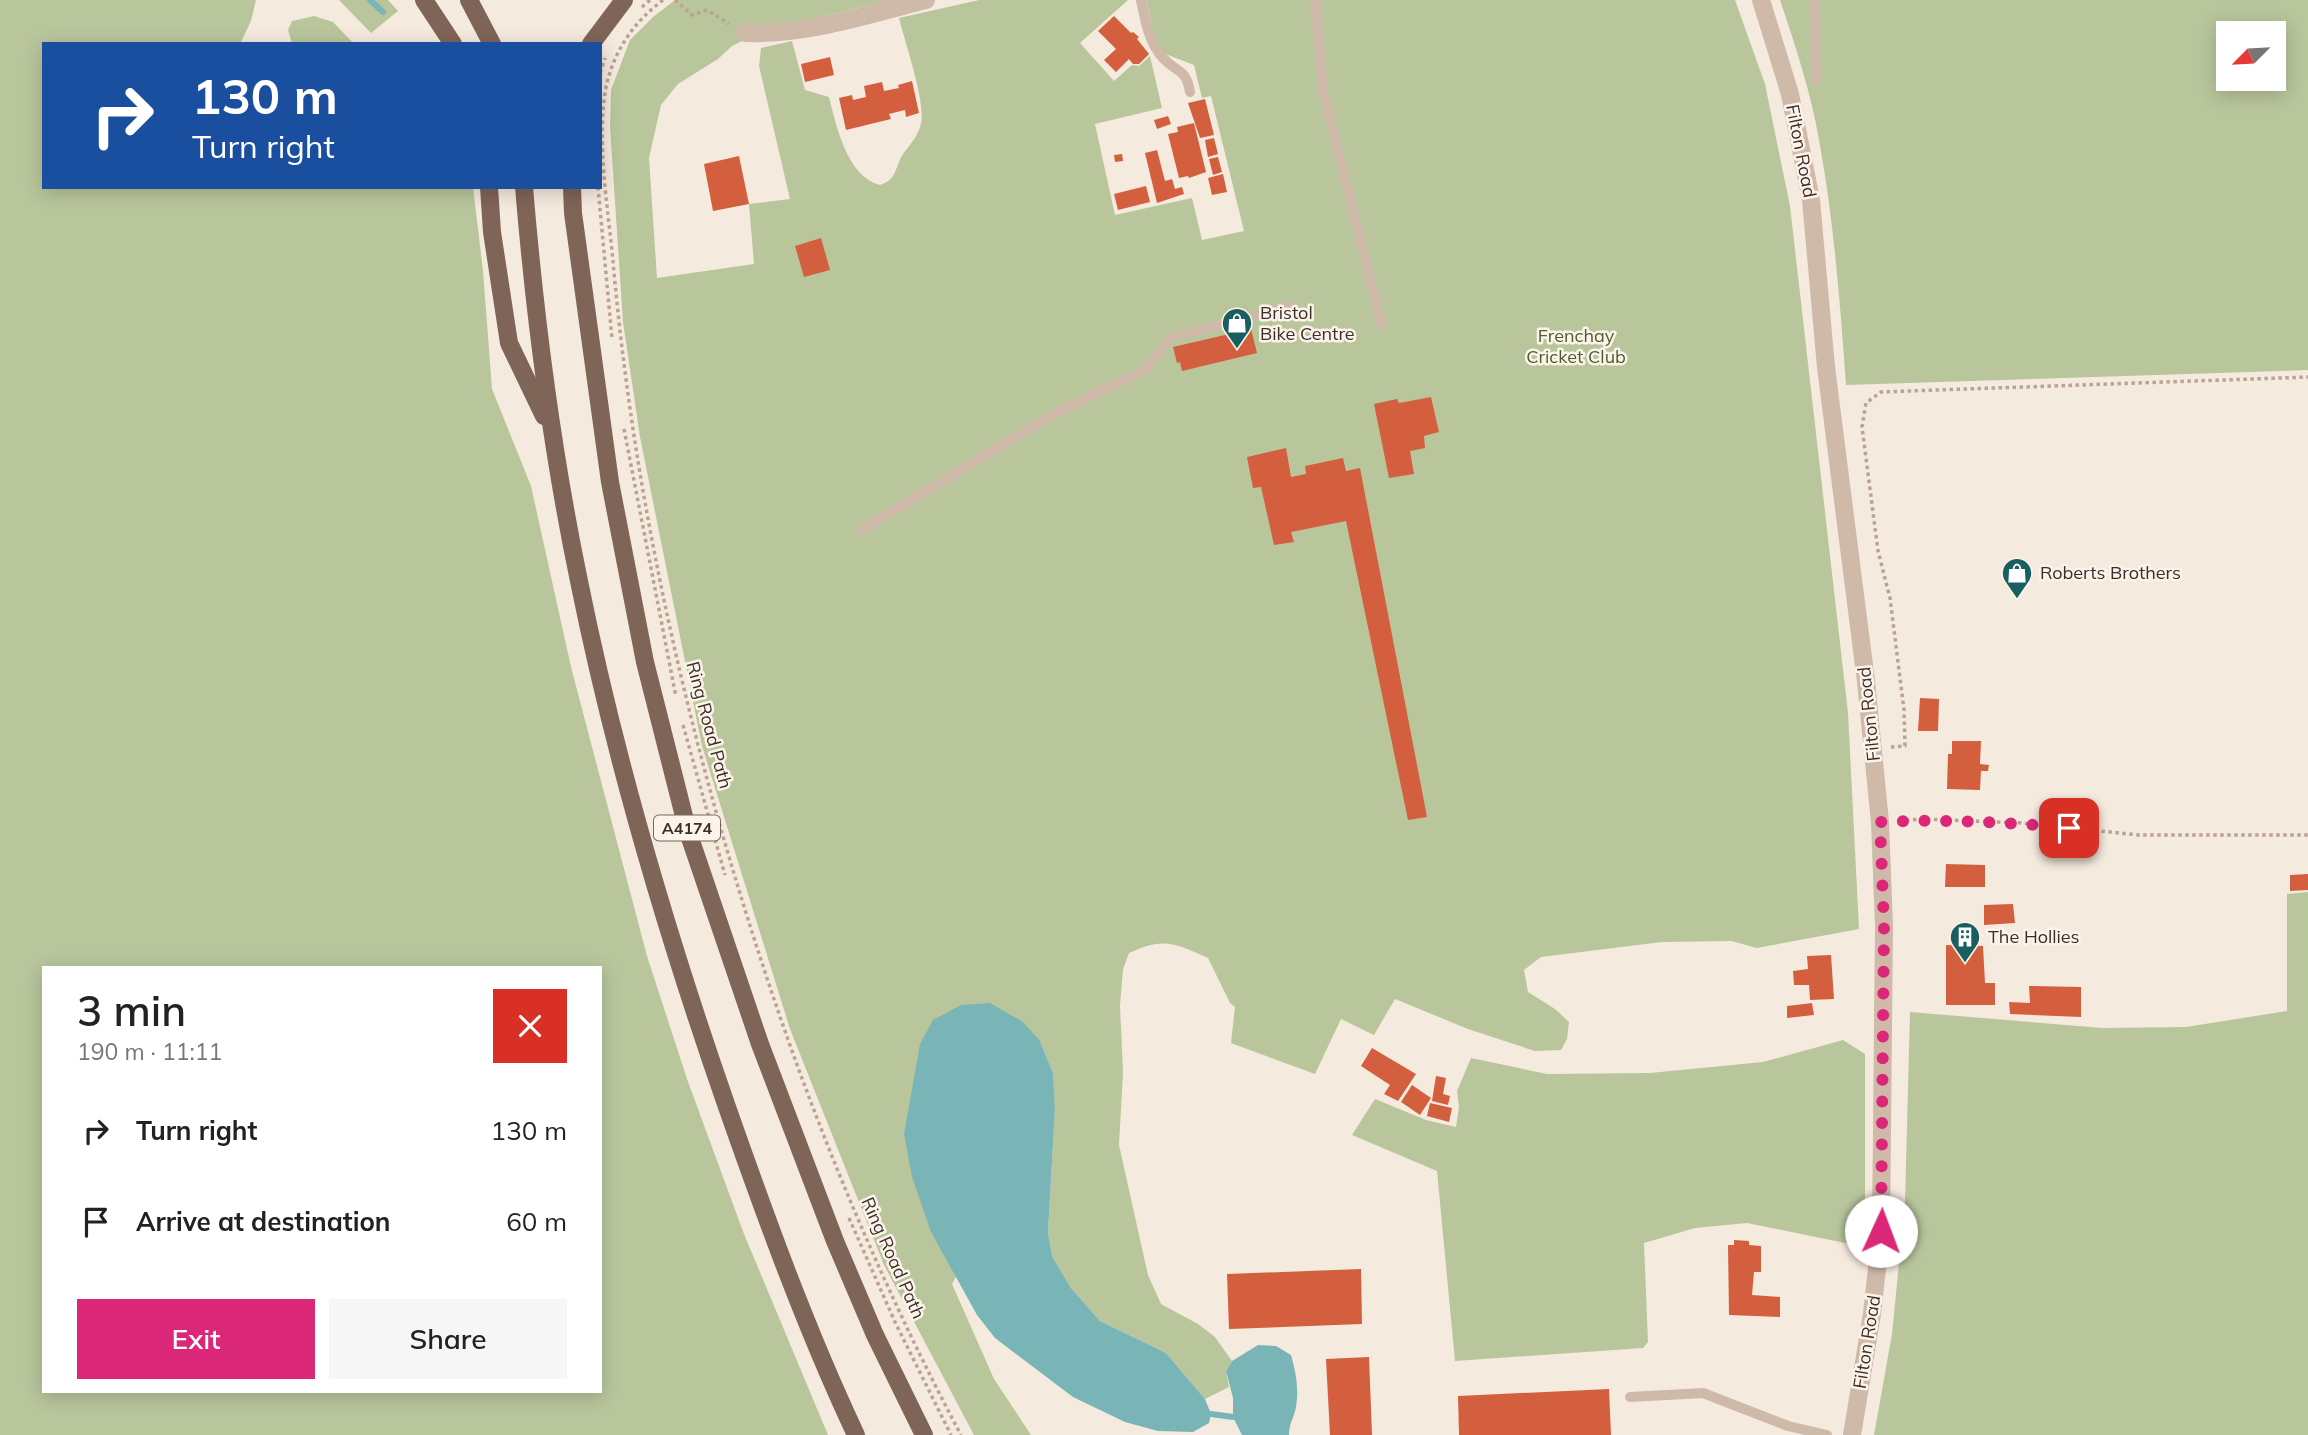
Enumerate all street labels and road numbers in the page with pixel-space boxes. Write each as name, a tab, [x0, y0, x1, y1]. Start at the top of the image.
street label: Filton Road	[1781, 102, 1822, 200]
street label: Ring Road Path	[681, 659, 737, 791]
street label: Filton Road	[1852, 666, 1885, 762]
road number: A4174	[654, 816, 720, 841]
street label: Ring Road Path	[856, 1193, 931, 1322]
street label: Filton Road	[1848, 1293, 1885, 1390]

